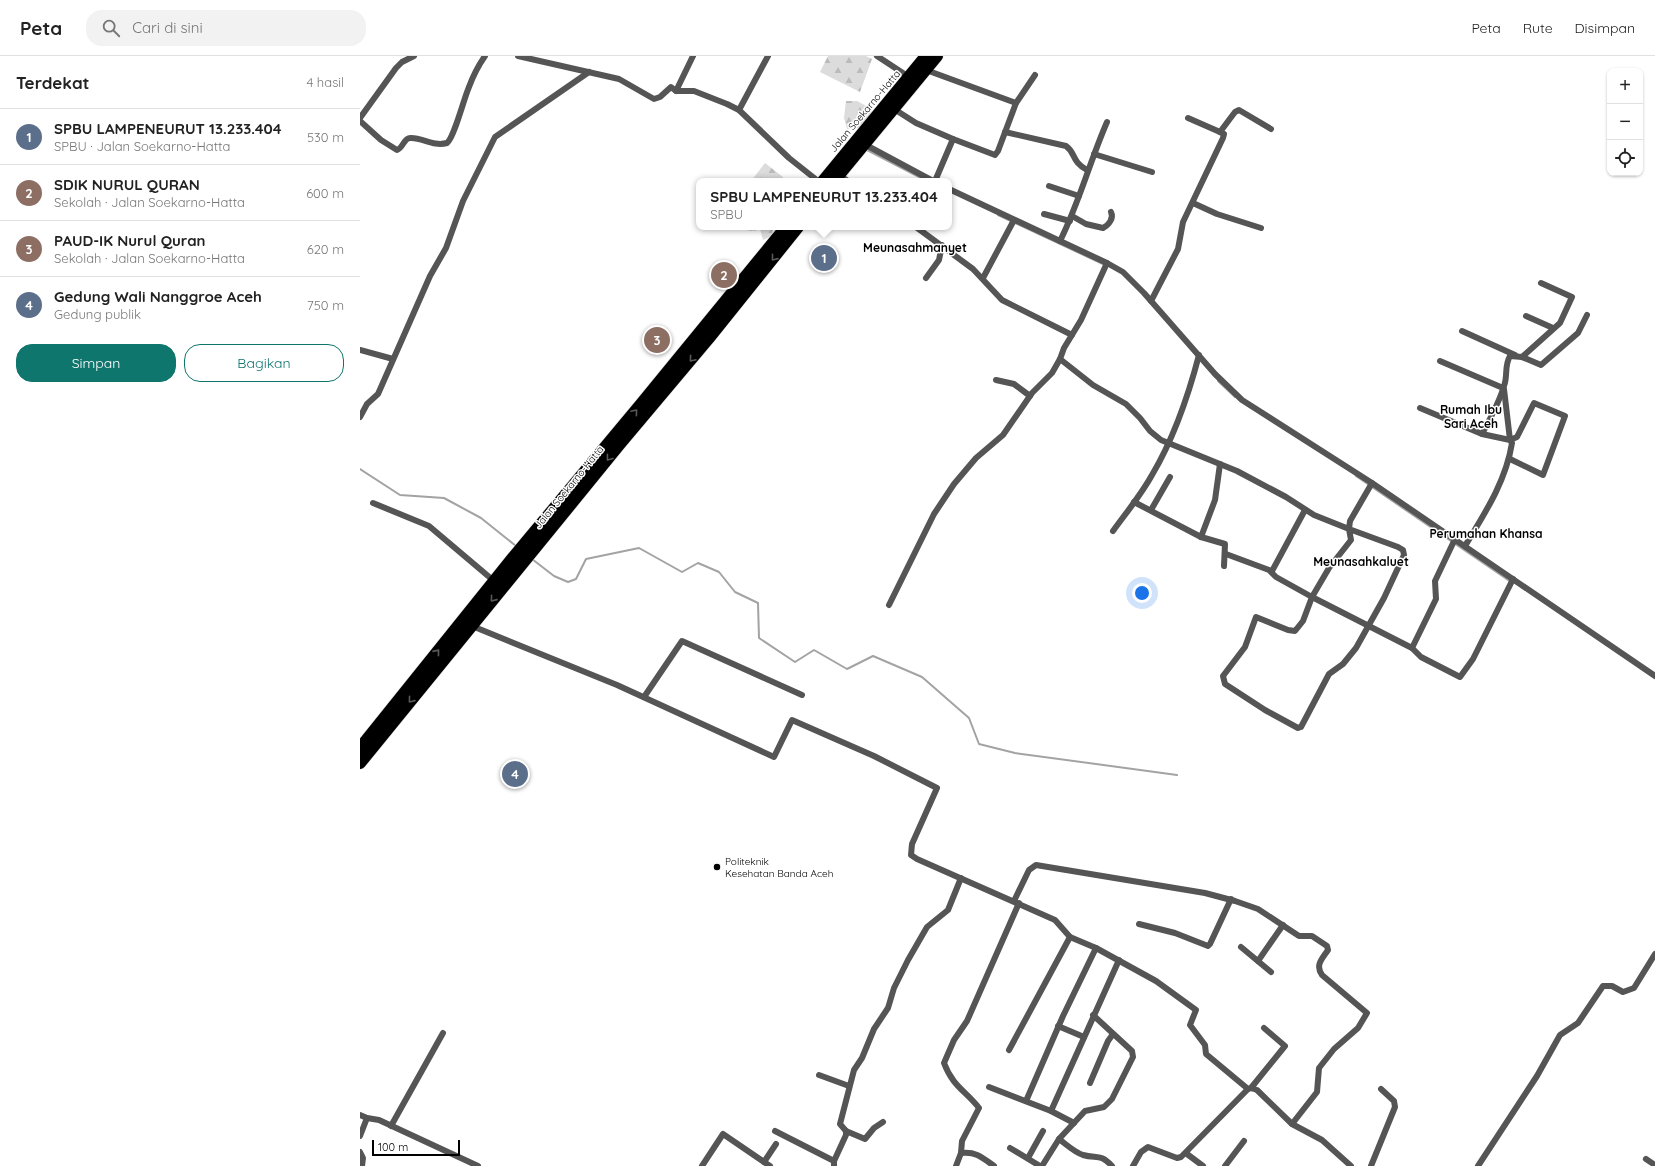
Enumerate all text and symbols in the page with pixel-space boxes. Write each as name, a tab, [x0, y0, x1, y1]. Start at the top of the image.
search box	[86, 10, 366, 46]
text: Peta	[20, 16, 62, 40]
icon: search	[100, 17, 122, 39]
text: Cari di sini	[132, 18, 203, 37]
text: Peta	[1471, 19, 1501, 37]
text: Rute	[1523, 19, 1553, 37]
text: Disimpan	[1575, 19, 1635, 37]
street label: Jalan Soekarno-Hatta	[827, 67, 903, 155]
map controls	[1607, 68, 1643, 176]
button: +	[1607, 68, 1643, 104]
text: Terdekat	[16, 72, 90, 93]
text: 4 hasil	[306, 74, 344, 90]
button: −	[1607, 104, 1643, 140]
text: SPBU LAMPENEURUT 13.233.404	[54, 119, 282, 138]
text: 1	[26, 129, 32, 145]
text: 530 m	[307, 129, 344, 145]
text: SPBU · Jalan Soekarno-Hatta	[54, 138, 230, 154]
button: locate	[1607, 140, 1643, 176]
text: SDIK NURUL QURAN	[54, 175, 200, 194]
popup	[696, 178, 952, 230]
text: 2	[25, 185, 33, 201]
text: 600 m	[306, 185, 344, 201]
text: SPBU LAMPENEURUT 13.233.404	[710, 187, 938, 206]
text: Sekolah · Jalan Soekarno-Hatta	[54, 194, 245, 210]
text: SPBU	[710, 206, 743, 222]
text: PAUD-IK Nurul Quran	[54, 231, 206, 250]
district label: Meunasahmanyet	[863, 240, 967, 255]
text: 3	[26, 241, 32, 257]
text: 620 m	[307, 241, 344, 257]
pin: 1	[811, 243, 837, 273]
text: Sekolah · Jalan Soekarno-Hatta	[54, 250, 245, 266]
one-way arrow	[771, 253, 778, 260]
pin: 2	[711, 260, 737, 290]
text: Gedung Wali Nanggroe Aceh	[54, 287, 262, 306]
text: 4	[25, 297, 33, 313]
text: 750 m	[307, 297, 344, 313]
text: Gedung publik	[54, 306, 141, 322]
pin: 3	[644, 325, 670, 355]
button: Simpan	[16, 344, 176, 382]
button: Bagikan	[184, 344, 344, 382]
one-way arrow	[690, 354, 697, 361]
district label: Rumah Ibu Sari Aceh	[1440, 402, 1502, 431]
one-way arrow	[630, 409, 637, 417]
street label: Jalan Soekarno-Hatta	[532, 443, 606, 531]
one-way arrow	[606, 454, 613, 461]
district label: Perumahan Khansa	[1429, 526, 1543, 541]
district label: Meunasahkaluet	[1313, 554, 1409, 569]
your location	[1132, 583, 1152, 603]
one-way arrow	[491, 594, 498, 602]
one-way arrow	[432, 649, 439, 657]
one-way arrow	[409, 695, 416, 702]
pin: 4	[502, 759, 528, 789]
place label: Politeknik Kesehatan Banda Aceh	[725, 855, 833, 880]
marker: Politeknik Kesehatan Banda Aceh	[712, 862, 722, 872]
scale bar	[372, 1138, 460, 1157]
text: 100 m	[378, 1140, 408, 1154]

